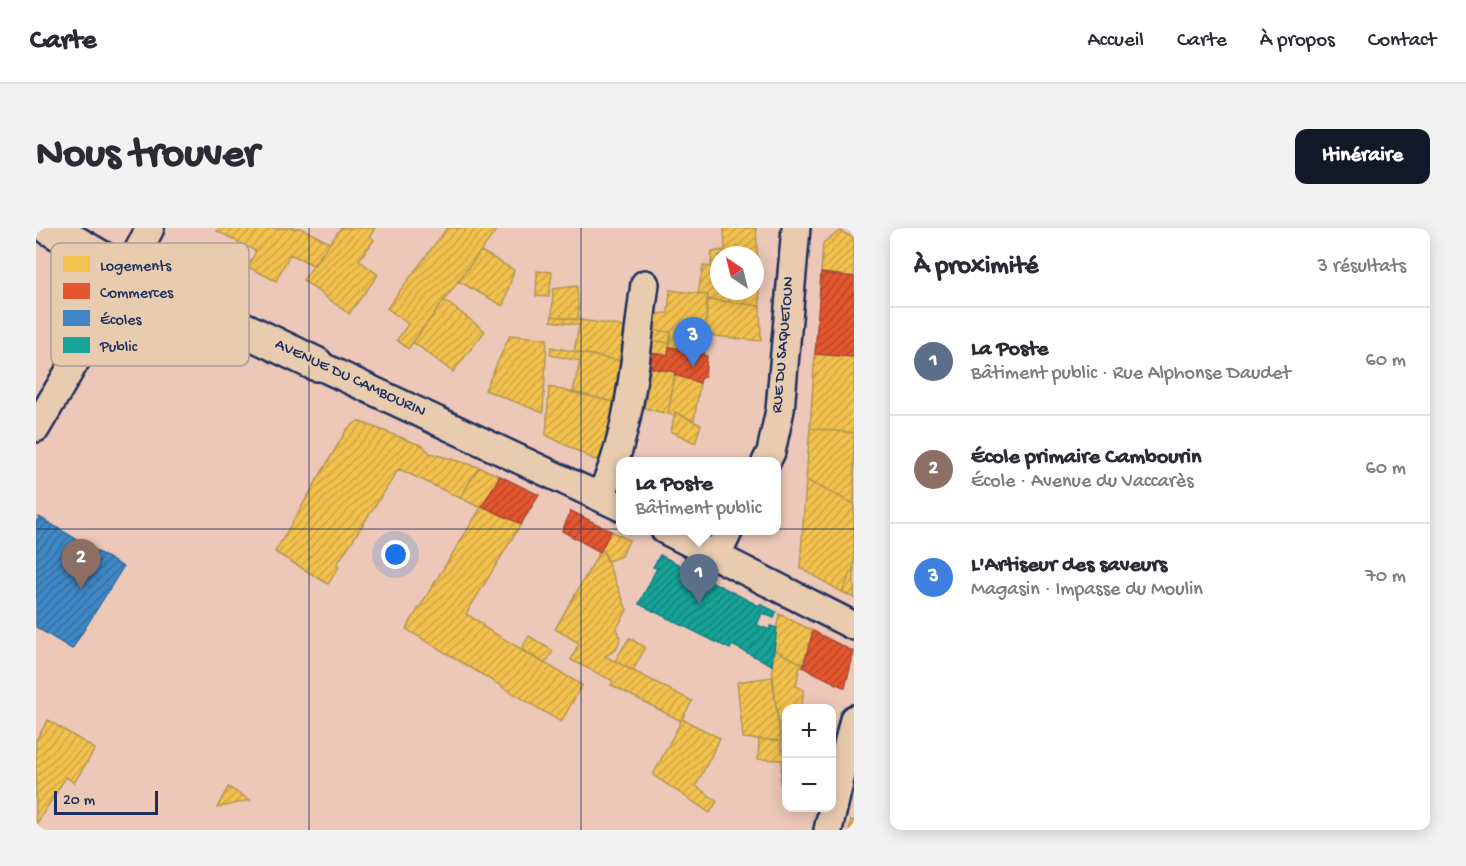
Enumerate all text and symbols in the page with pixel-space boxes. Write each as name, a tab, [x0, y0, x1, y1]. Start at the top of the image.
text: Carte	[30, 25, 97, 58]
text: Accueil	[1087, 29, 1144, 54]
text: Carte	[1177, 29, 1227, 54]
text: À propos	[1260, 29, 1335, 54]
text: Contact	[1368, 29, 1436, 54]
button: Itinéraire	[1295, 129, 1430, 184]
text: Nous trouver	[36, 132, 259, 181]
legend	[51, 243, 249, 366]
north arrow	[710, 246, 764, 300]
text: À proximité	[914, 252, 1038, 283]
text: 3 résultats	[1318, 256, 1406, 279]
text: Logements	[100, 258, 172, 277]
street label: RUE DU SAQUETOUN	[769, 276, 799, 414]
text: Commerces	[100, 285, 174, 304]
text: Écoles	[100, 312, 142, 331]
pin: 3	[674, 318, 712, 367]
street label: AVENUE DU CAMBOURIN	[272, 336, 428, 422]
text: La Poste	[971, 337, 1048, 363]
text: Public	[99, 339, 138, 358]
text: 1	[929, 350, 938, 373]
text: 60 m	[1366, 350, 1406, 373]
text: Bâtiment public · Rue Alphonse Daudet	[971, 363, 1291, 386]
text: École primaire Cambourin	[971, 445, 1201, 471]
popup	[616, 457, 781, 535]
text: 2	[929, 458, 938, 481]
text: 60 m	[1366, 458, 1406, 481]
text: École · Avenue du Vaccarès	[971, 471, 1194, 494]
text: La Poste	[635, 472, 713, 498]
text: Bâtiment public	[635, 498, 762, 521]
pin: 2	[62, 540, 100, 589]
your location	[381, 540, 410, 569]
text: L'Artiseur des saveurs	[971, 553, 1167, 579]
pin: 1	[680, 554, 718, 604]
text: 3	[928, 566, 939, 589]
text: 70 m	[1365, 566, 1406, 589]
text: Magasin · Impasse du Moulin	[971, 579, 1203, 602]
map controls	[782, 704, 836, 812]
button: +	[782, 704, 836, 758]
button: −	[782, 758, 836, 812]
scale bar	[54, 788, 158, 816]
text: 20 m	[63, 792, 95, 811]

